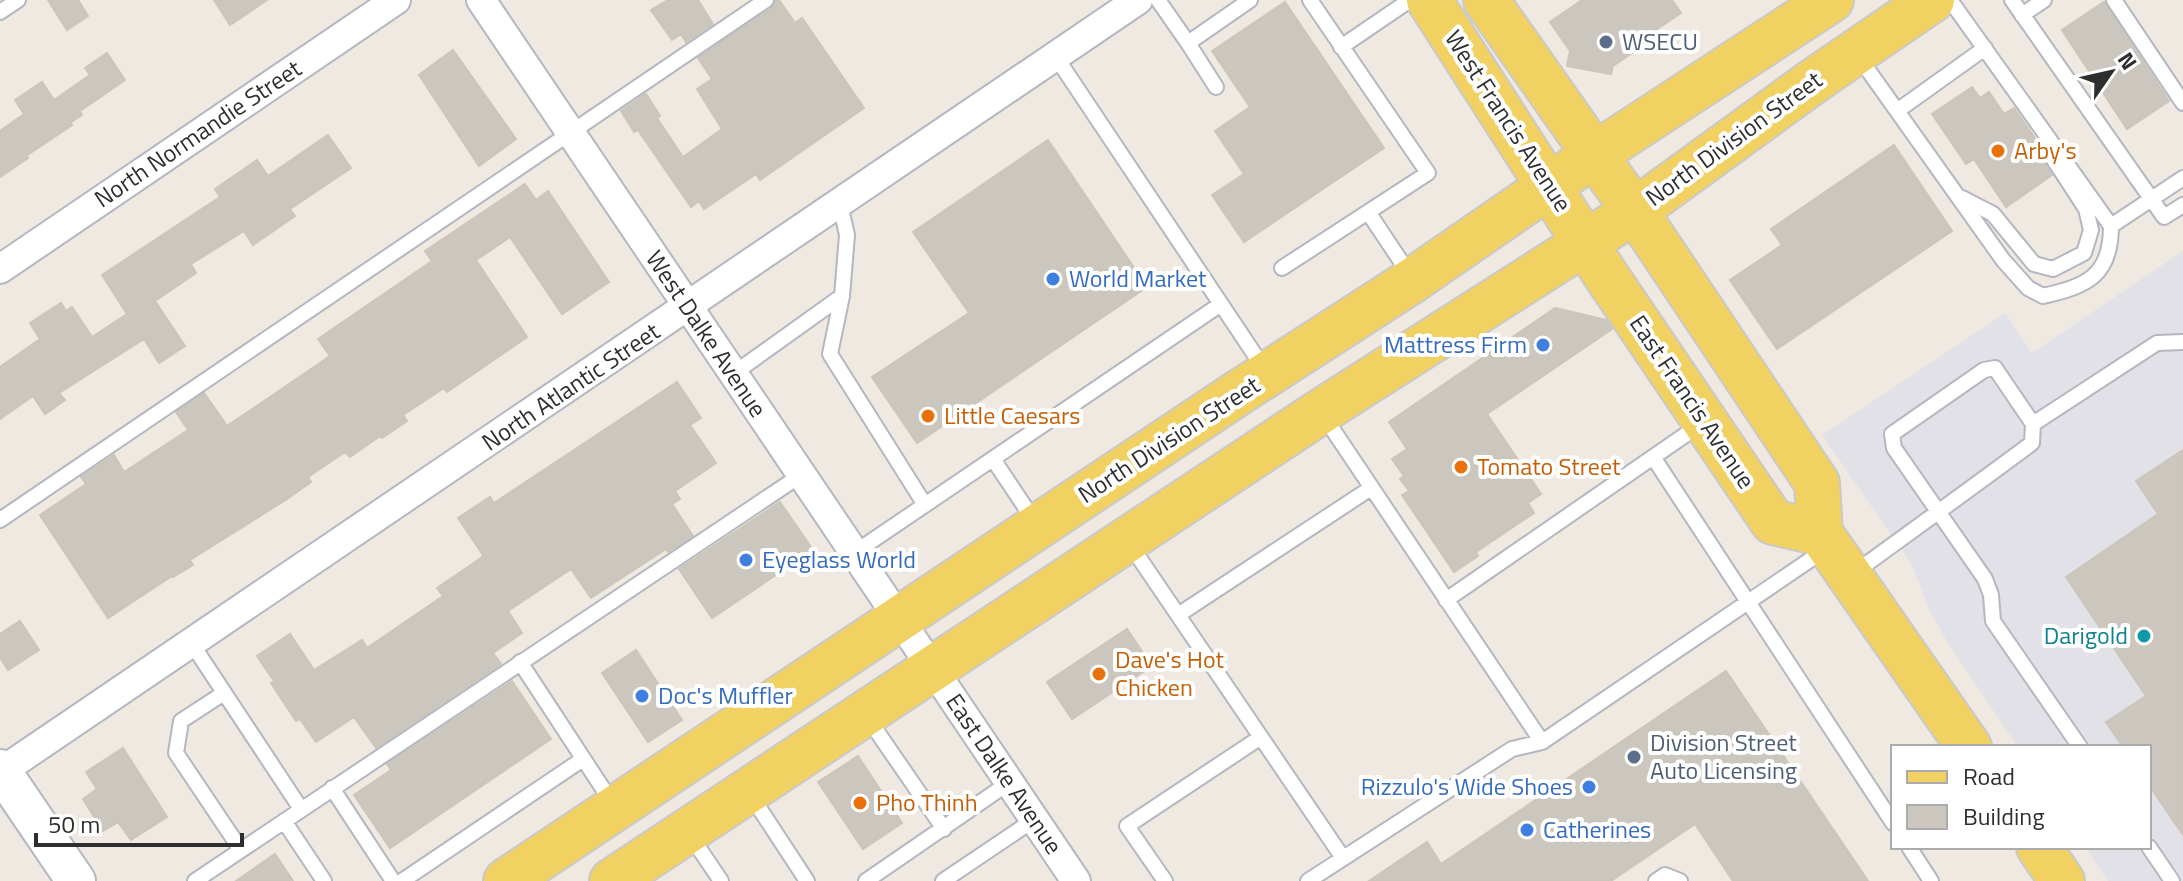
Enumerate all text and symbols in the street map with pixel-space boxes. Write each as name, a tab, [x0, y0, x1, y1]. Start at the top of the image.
street label: West Francis Avenue	[1436, 22, 1581, 218]
place label: WSECU	[1622, 23, 1698, 59]
north arrow	[2071, 32, 2151, 112]
marker: WSECU	[1597, 33, 1615, 51]
text: N	[2109, 45, 2146, 77]
street label: North Normandie Street	[87, 50, 309, 216]
street label: North Division Street	[1638, 61, 1830, 215]
place label: Arby's	[2014, 132, 2077, 168]
marker: Arby's	[1989, 142, 2007, 160]
street label: West Dalke Avenue	[638, 243, 776, 424]
place label: World Market	[1069, 260, 1207, 296]
marker: World Market	[1044, 270, 1062, 288]
street label: East Francis Avenue	[1621, 307, 1764, 496]
street label: North Atlantic Street	[474, 313, 667, 459]
place label: Mattress Firm	[1384, 326, 1527, 362]
marker: Mattress Firm	[1534, 336, 1552, 354]
street label: North Division Street	[1070, 366, 1267, 512]
place label: Little Caesars	[944, 397, 1080, 433]
marker: Little Caesars	[919, 407, 937, 425]
place label: Tomato Street	[1477, 448, 1621, 484]
marker: Tomato Street	[1452, 458, 1470, 476]
place label: Eyeglass World	[762, 541, 916, 577]
marker: Eyeglass World	[737, 551, 755, 569]
place label: Darigold	[2044, 617, 2128, 653]
marker: Darigold	[2135, 627, 2153, 645]
place label: Dave's Hot Chicken	[1115, 641, 1224, 705]
marker: Dave's Hot Chicken	[1090, 665, 1108, 683]
place label: Doc's Muffler	[658, 677, 793, 713]
street label: East Dalke Avenue	[938, 686, 1072, 861]
marker: Doc's Muffler	[633, 687, 651, 705]
place label: Division Street Auto Licensing	[1650, 724, 1797, 788]
legend	[1891, 745, 2151, 849]
marker: Division Street Auto Licensing	[1625, 748, 1643, 766]
text: Road	[1963, 758, 2015, 794]
place label: Rizzulo's Wide Shoes	[1361, 768, 1573, 804]
marker: Rizzulo's Wide Shoes	[1580, 778, 1598, 796]
place label: Pho Thinh	[876, 784, 978, 820]
marker: Pho Thinh	[851, 794, 869, 812]
scale bar	[36, 797, 242, 847]
text: Building	[1963, 798, 2045, 834]
text: 50 m	[48, 806, 100, 842]
place label: Catherines	[1543, 811, 1651, 847]
marker: Catherines	[1518, 821, 1536, 839]

